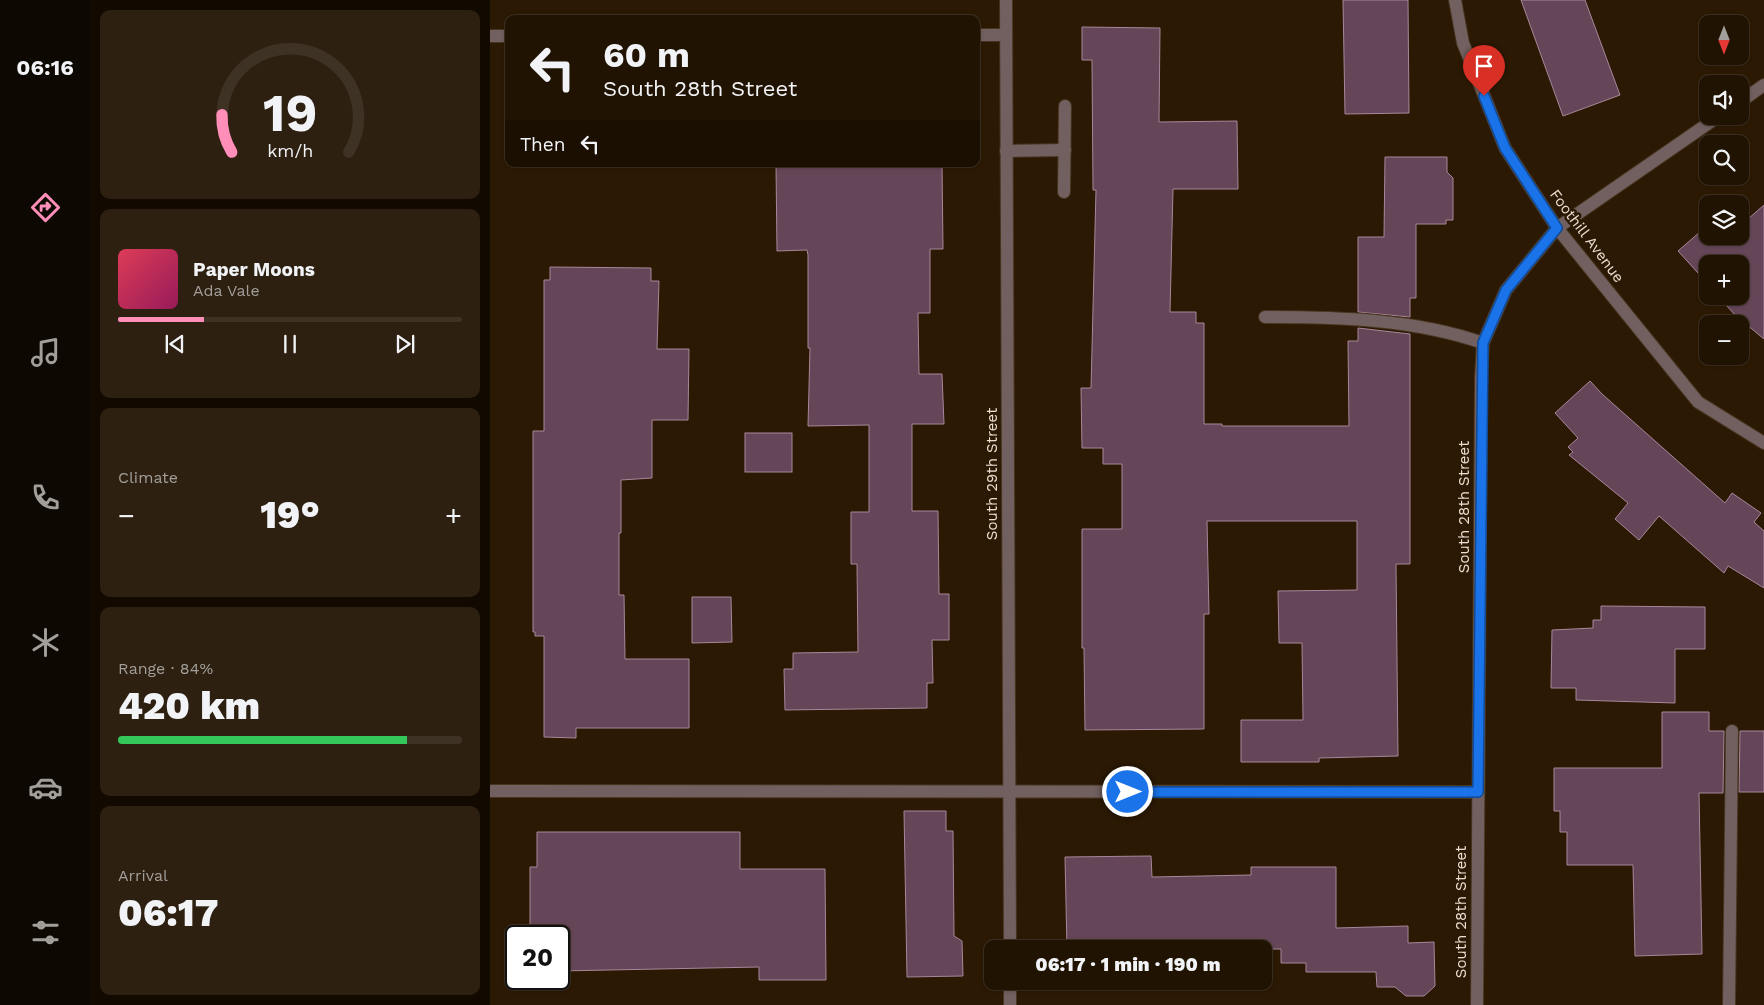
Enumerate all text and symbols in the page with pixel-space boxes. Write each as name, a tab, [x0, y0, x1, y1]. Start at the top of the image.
north arrow	[1699, 15, 1749, 65]
map controls	[1699, 15, 1749, 365]
text: 60 m	[603, 34, 690, 76]
icon: left	[520, 35, 585, 100]
pin	[1463, 45, 1505, 96]
icon: arrive	[1470, 52, 1498, 80]
text: 06:16	[16, 55, 74, 80]
button: sound	[1699, 75, 1749, 125]
text: South 28th Street	[603, 76, 797, 101]
text: 19	[263, 83, 317, 144]
icon: left	[576, 130, 604, 158]
text: Then	[520, 133, 566, 156]
button: search	[1699, 135, 1749, 185]
text: km/h	[267, 140, 313, 161]
street label: Foothill Avenue	[1546, 186, 1628, 286]
icon: directions	[28, 190, 63, 225]
button: layers	[1699, 195, 1749, 245]
button: +	[1699, 255, 1749, 305]
text: Paper Moons	[193, 258, 315, 281]
text: Ada Vale	[193, 281, 260, 300]
button: −	[1699, 315, 1749, 365]
icon: previous	[161, 330, 189, 358]
icon: pause	[276, 330, 304, 358]
icon: next	[391, 330, 419, 358]
icon: music	[28, 335, 63, 370]
street label: South 29th Street	[983, 407, 1001, 540]
street label: South 28th Street	[1455, 440, 1473, 573]
text: Climate	[118, 468, 178, 487]
icon: phone	[28, 480, 63, 515]
text: 19°	[260, 493, 320, 537]
text: −	[118, 499, 135, 532]
text: +	[445, 499, 462, 532]
icon: climate	[28, 625, 63, 660]
text: Range · 84%	[118, 659, 213, 678]
text: 420 km	[118, 684, 260, 728]
position arrow	[1101, 765, 1153, 817]
icon: car	[28, 770, 63, 805]
street label: South 28th Street	[1452, 845, 1470, 978]
text: Arrival	[118, 866, 168, 885]
text: 06:17	[118, 891, 219, 935]
icon: filters	[28, 915, 63, 950]
speed limit sign: 20	[505, 925, 570, 990]
text: 06:17 · 1 min · 190 m	[1035, 953, 1221, 976]

